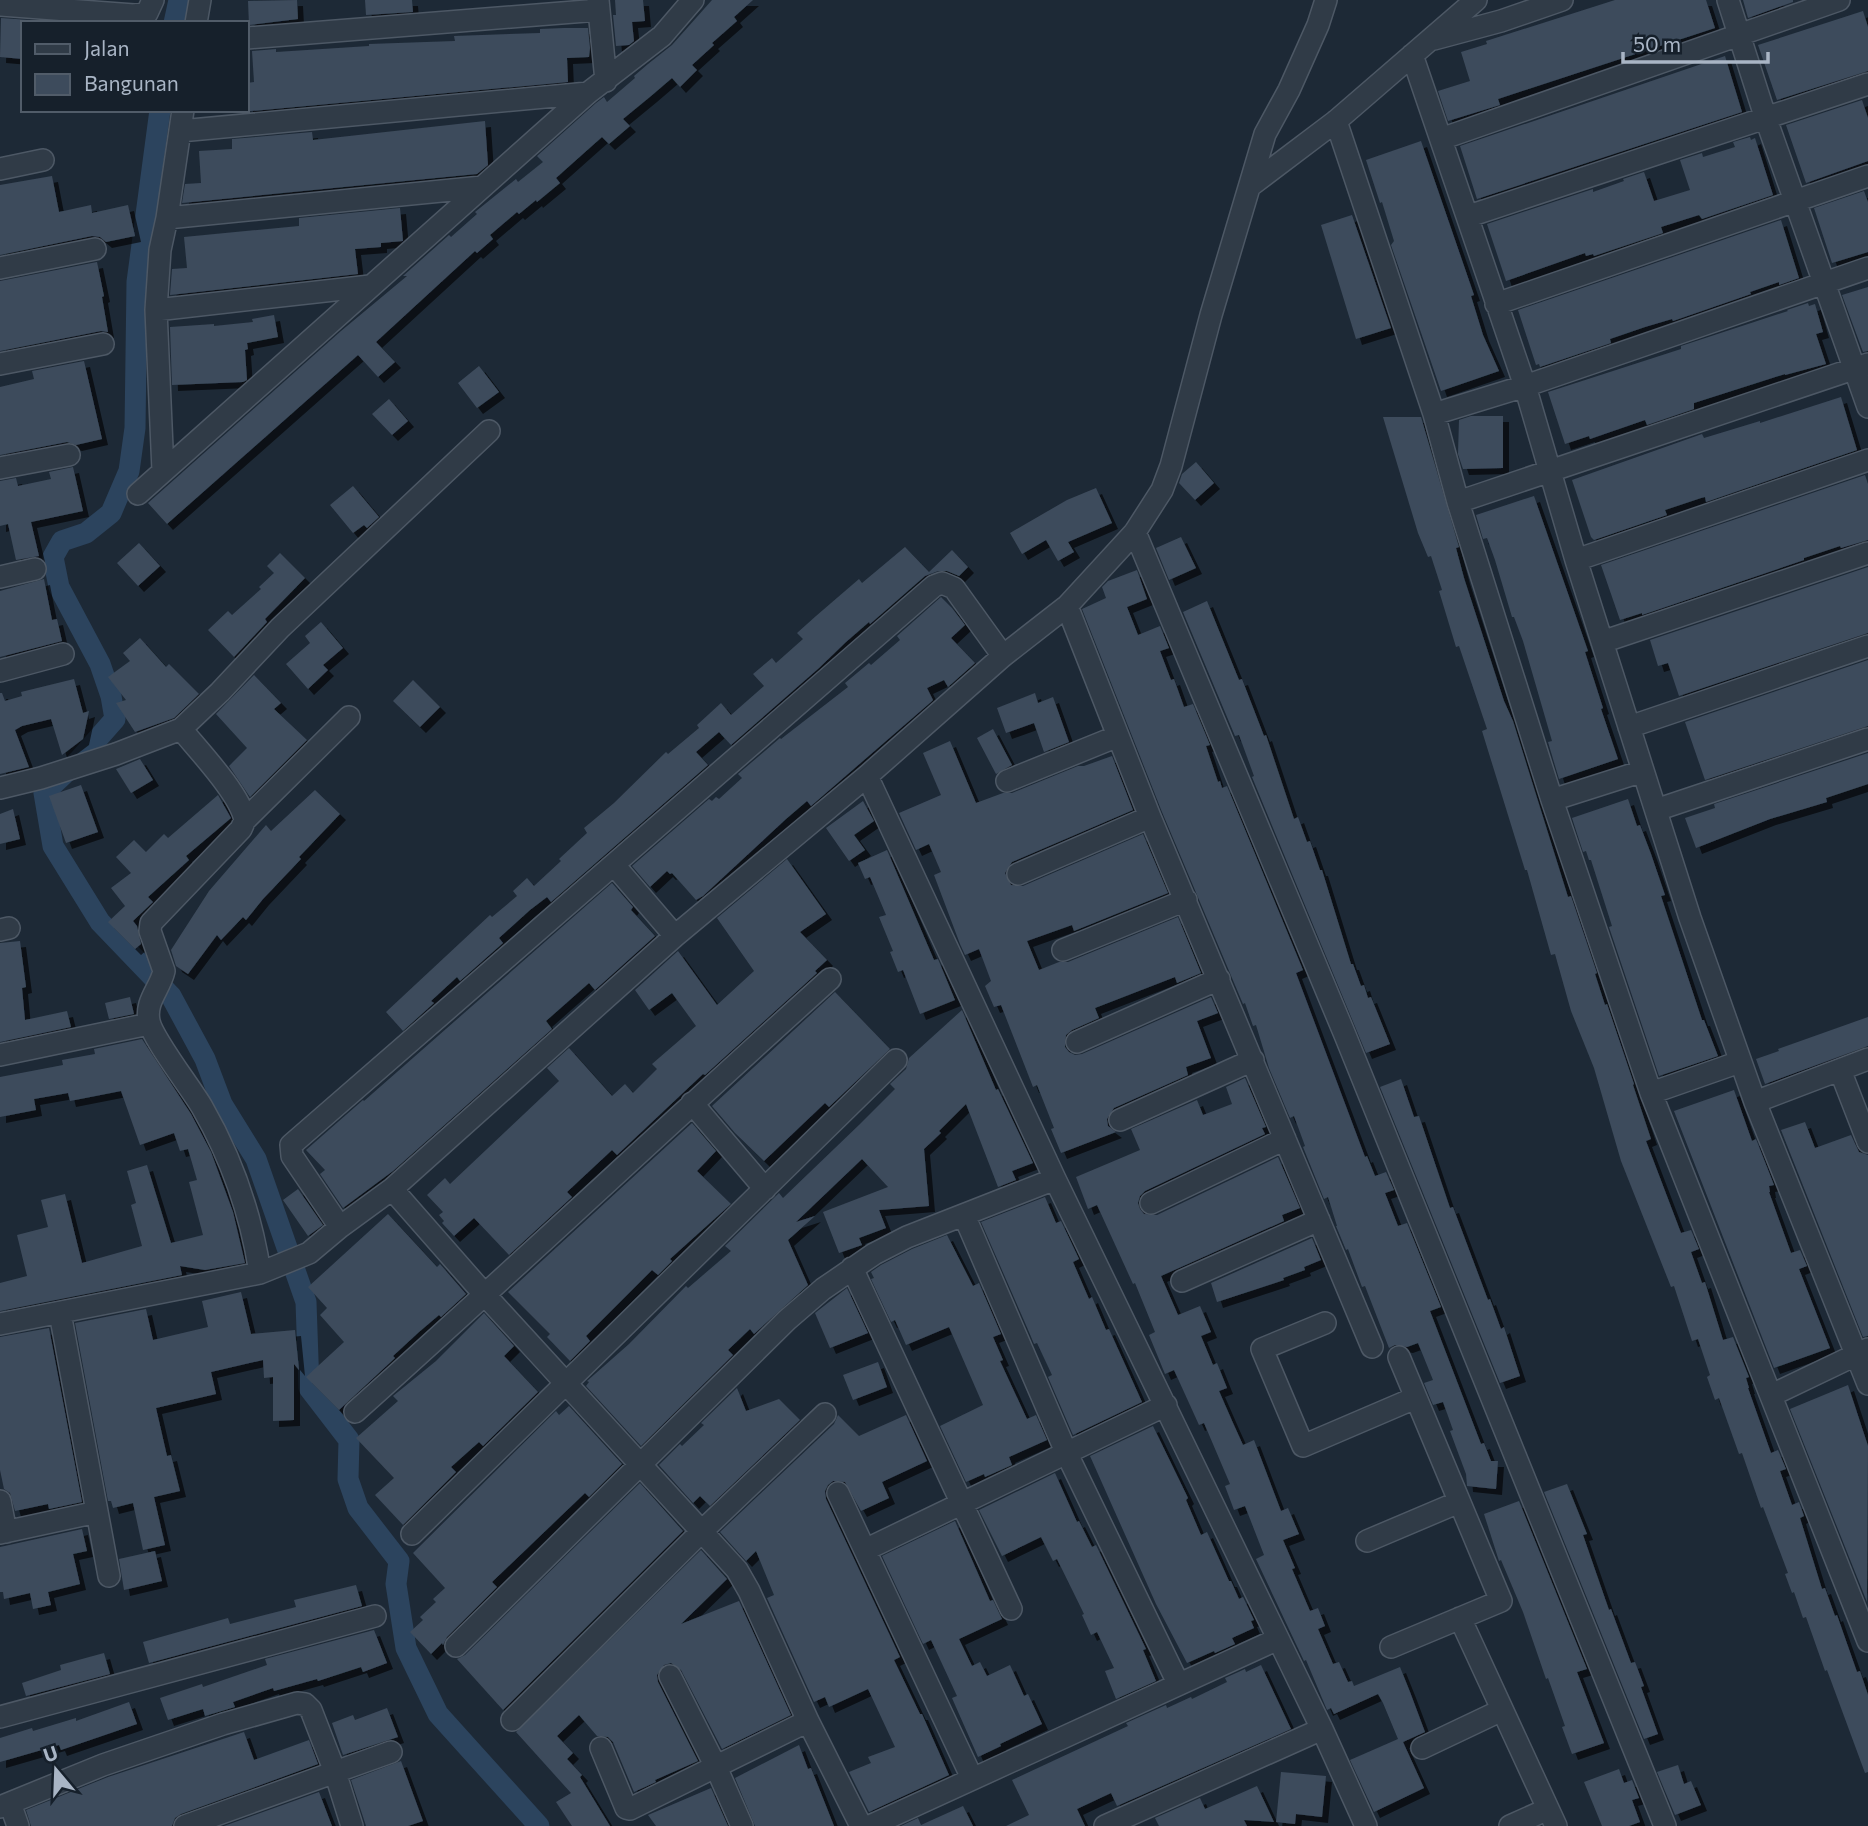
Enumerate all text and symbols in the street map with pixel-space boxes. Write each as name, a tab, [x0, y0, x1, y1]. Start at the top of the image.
legend	[21, 21, 248, 112]
scale bar	[1623, 21, 1768, 65]
text: 50 m	[1633, 31, 1681, 56]
text: Jalan	[84, 35, 129, 60]
text: Bangunan	[84, 70, 179, 95]
north arrow	[21, 1735, 91, 1805]
text: U	[40, 1740, 61, 1767]

